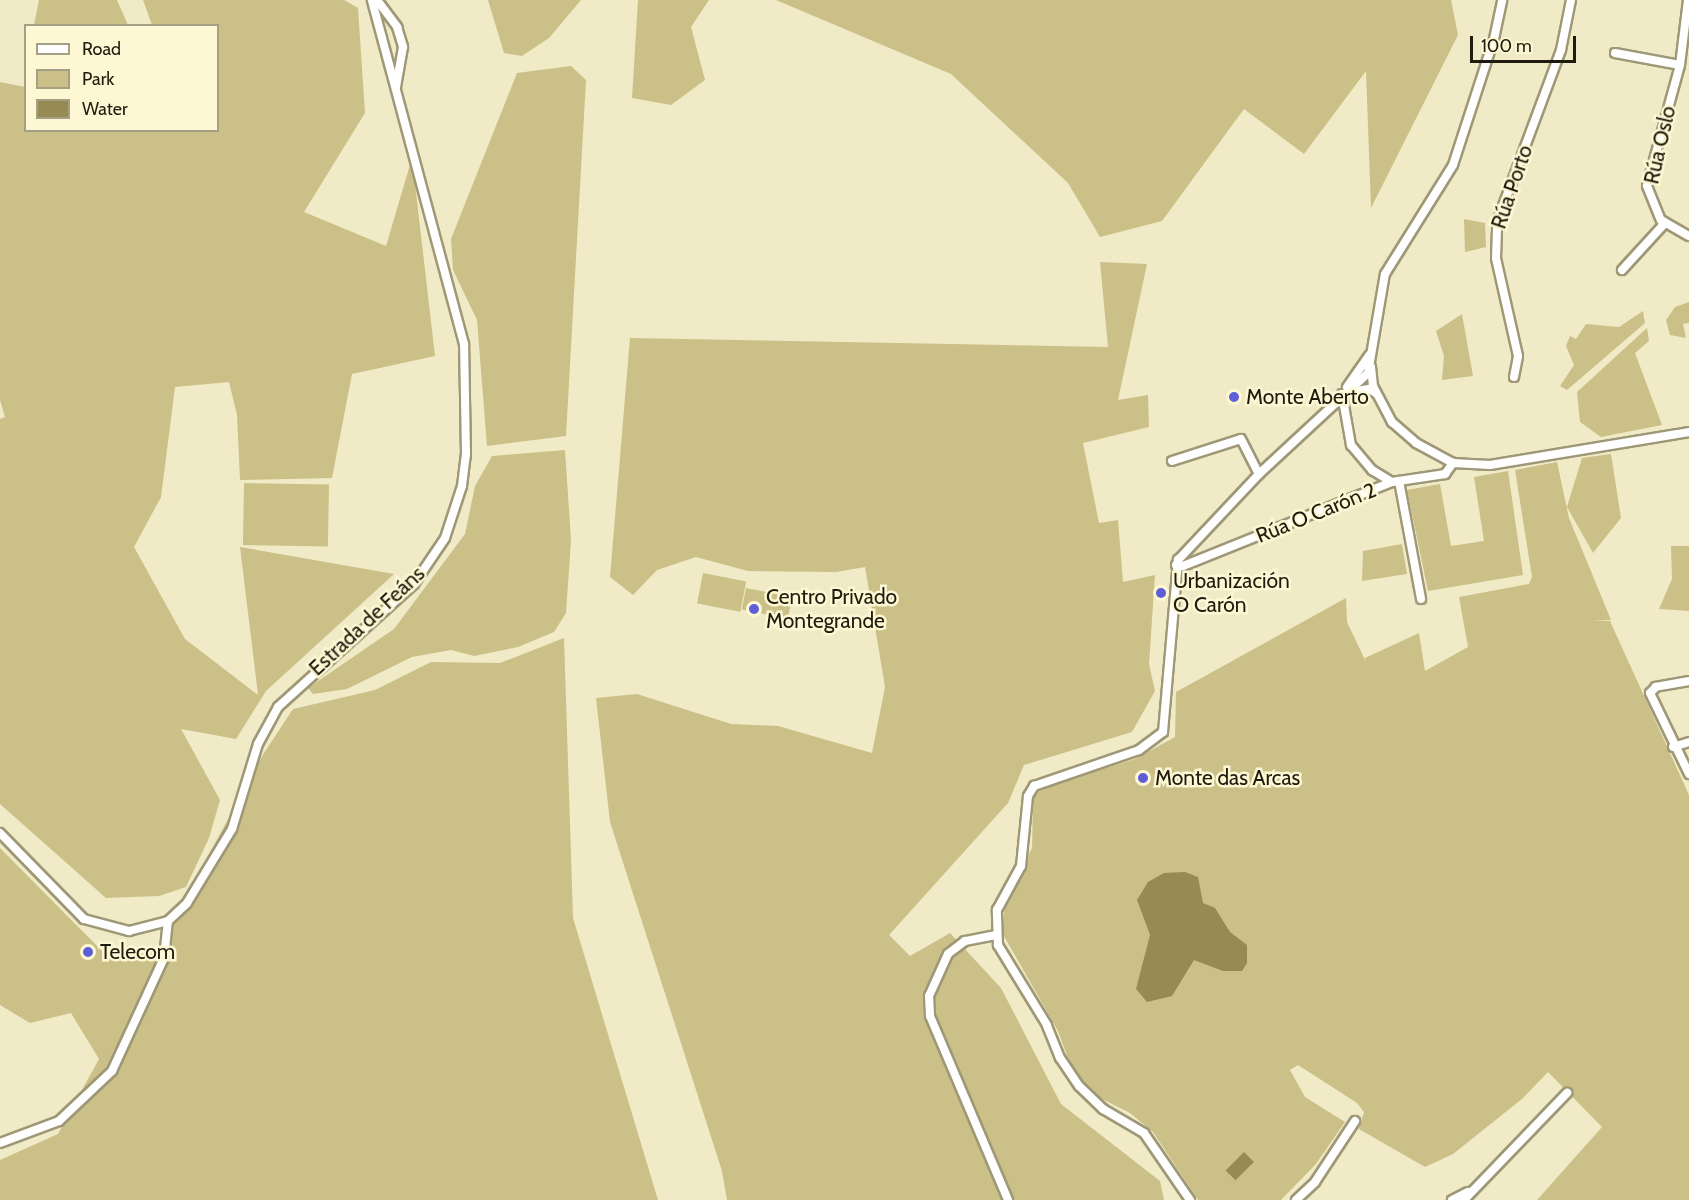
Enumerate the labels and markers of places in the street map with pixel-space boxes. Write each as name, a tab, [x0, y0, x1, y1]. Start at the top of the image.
place label: Monte Aberto	[1246, 384, 1369, 410]
marker: Monte Aberto	[1227, 390, 1241, 404]
place label: Urbanización O Carón	[1173, 568, 1290, 618]
place label: Centro Privado Montegrande	[766, 584, 897, 634]
marker: Urbanización O Carón	[1154, 586, 1168, 600]
marker: Centro Privado Montegrande	[747, 602, 761, 616]
place label: Monte das Arcas	[1155, 765, 1300, 791]
marker: Monte das Arcas	[1136, 771, 1150, 785]
place label: Telecom	[100, 939, 175, 965]
marker: Telecom	[81, 945, 95, 959]

